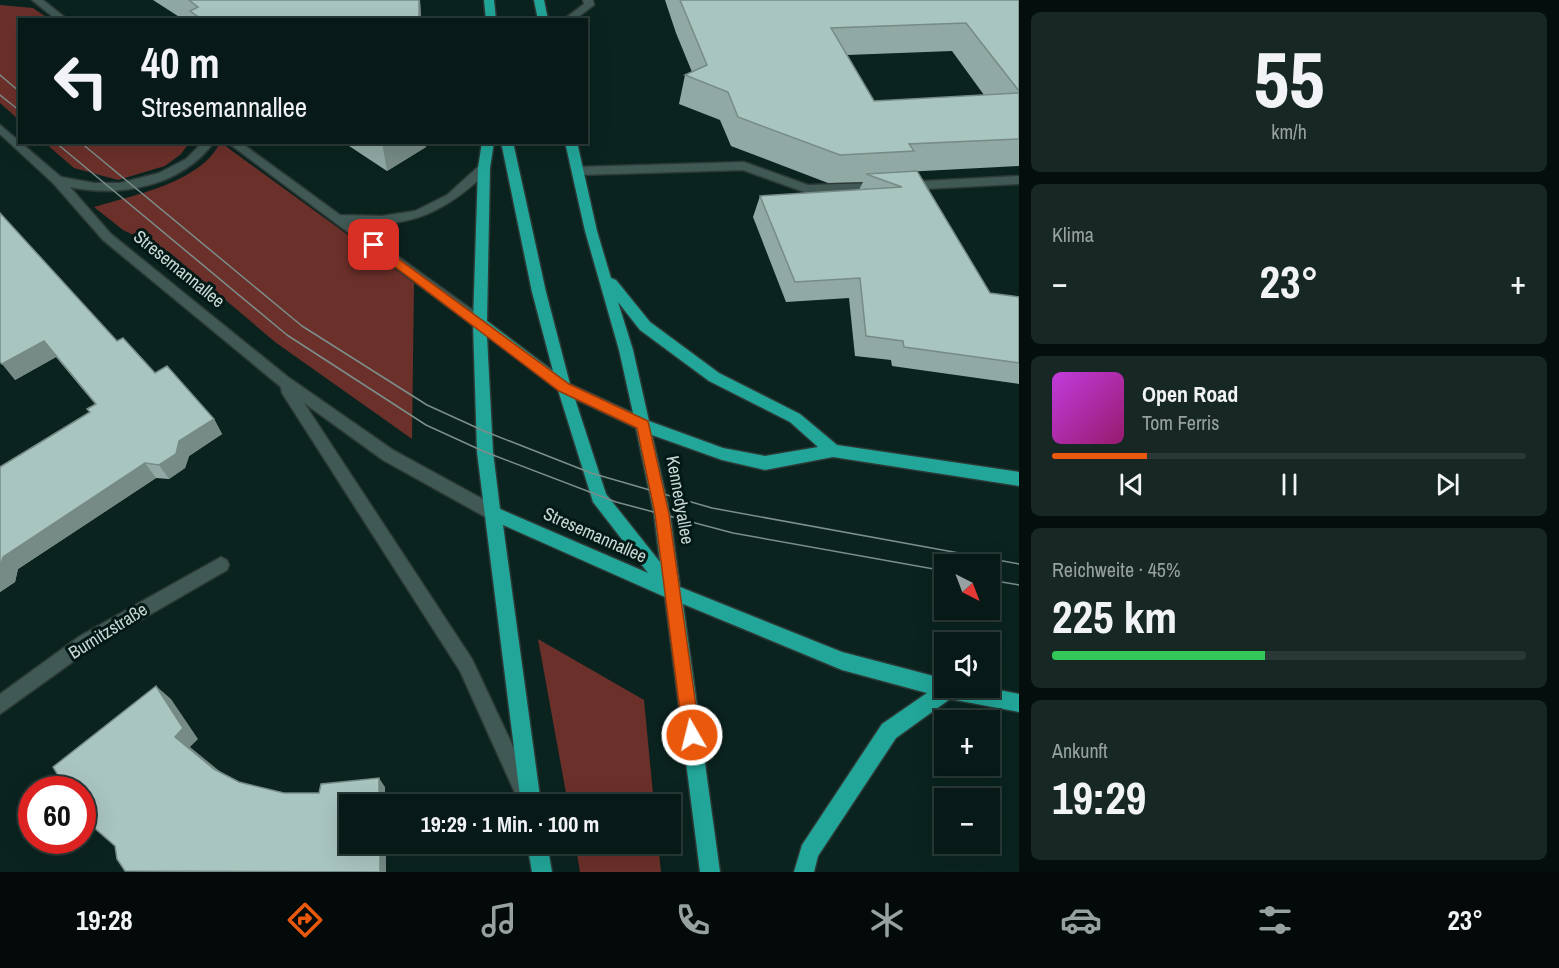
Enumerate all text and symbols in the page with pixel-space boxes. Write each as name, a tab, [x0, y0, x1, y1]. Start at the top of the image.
text: 55	[1253, 26, 1325, 131]
text: 40 m	[141, 35, 220, 91]
icon: left	[42, 42, 120, 120]
text: Stresemannallee	[141, 89, 307, 125]
text: km/h	[1271, 118, 1307, 145]
pin	[348, 219, 399, 270]
text: Klima	[1052, 221, 1094, 248]
street label: Stresemannallee	[128, 224, 230, 313]
icon: arrive	[357, 228, 390, 261]
text: 23°	[1259, 251, 1319, 312]
text: −	[1052, 260, 1068, 304]
text: +	[1510, 260, 1526, 304]
text: Open Road	[1142, 379, 1238, 409]
text: Tom Ferris	[1142, 409, 1220, 436]
street label: Kennedyallee	[660, 454, 701, 546]
icon: previous	[1115, 468, 1148, 501]
icon: pause	[1273, 468, 1306, 501]
icon: next	[1431, 468, 1464, 501]
street label: Stresemannallee	[540, 501, 651, 568]
north arrow	[934, 554, 1000, 620]
map controls	[934, 554, 1000, 854]
text: Reichweite · 45%	[1052, 556, 1181, 583]
text: 225 km	[1052, 586, 1177, 647]
street label: Burnitzstraße	[64, 596, 152, 665]
button: sound	[934, 632, 1000, 698]
position arrow	[660, 703, 724, 767]
button: +	[934, 710, 1000, 776]
text: Ankunft	[1052, 737, 1108, 764]
text: 19:29	[1052, 767, 1146, 828]
speed limit sign: 60	[18, 776, 96, 854]
button: −	[934, 788, 1000, 854]
text: 19:29 · 1 Min. · 100 m	[421, 809, 599, 839]
icon: directions	[284, 899, 326, 941]
icon: music	[478, 899, 520, 941]
icon: phone	[672, 899, 714, 941]
icon: climate	[866, 899, 908, 941]
icon: car	[1060, 899, 1102, 941]
icon: filters	[1254, 899, 1296, 941]
text: 19:28	[76, 902, 133, 938]
text: 23°	[1448, 902, 1483, 938]

